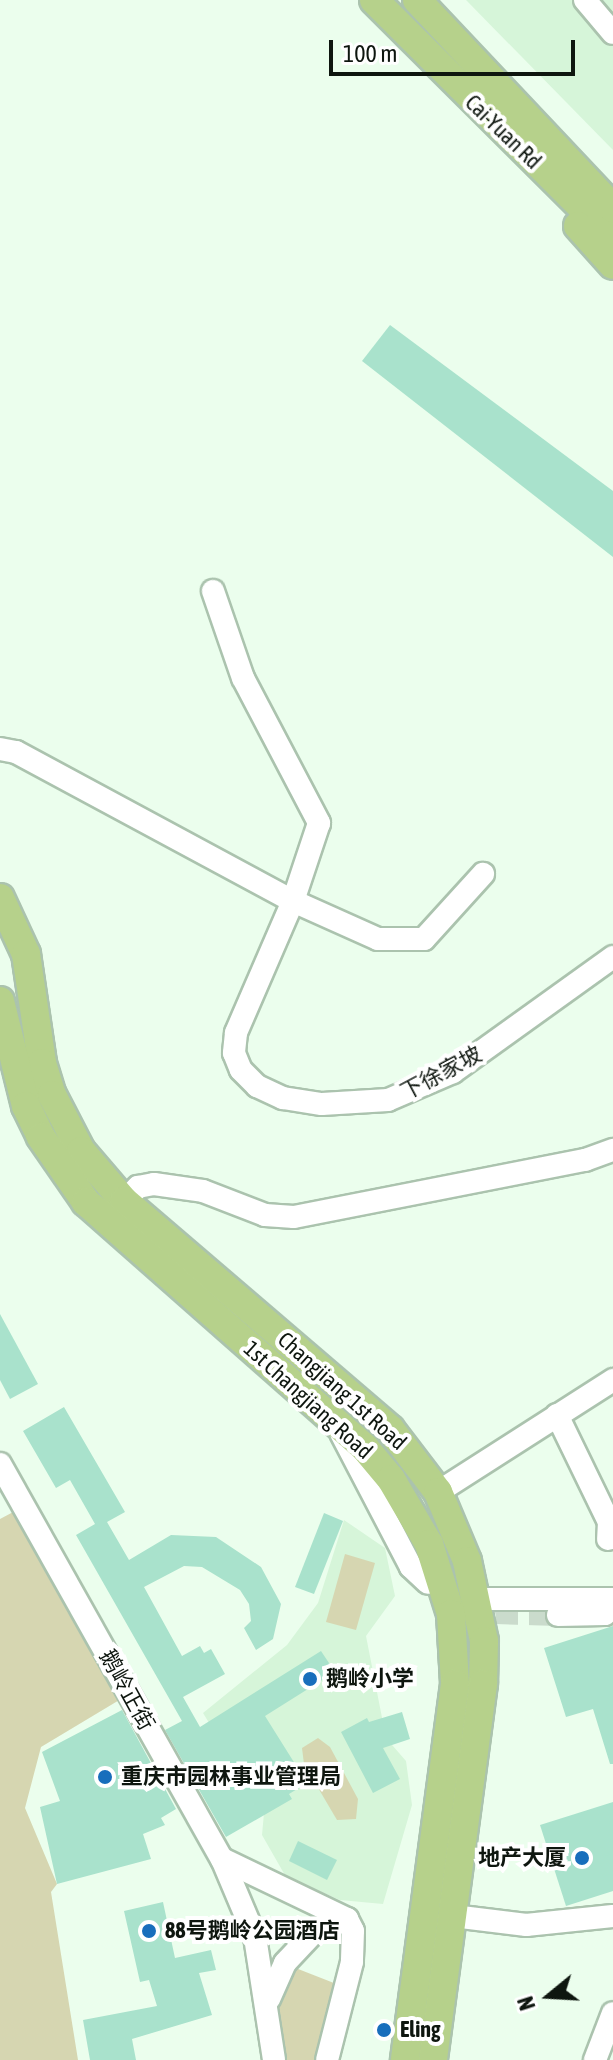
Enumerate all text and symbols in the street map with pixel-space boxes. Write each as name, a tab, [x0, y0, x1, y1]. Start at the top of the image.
scale bar	[333, 24, 579, 74]
text: 100 m	[343, 40, 397, 67]
street label: Cai-Yuan Rd	[460, 89, 546, 175]
street label: 下徐家坡	[396, 1041, 486, 1105]
street label: Changjiang 1st Road	[272, 1326, 412, 1456]
street label: 1st Changjiang Road	[238, 1335, 378, 1465]
street label: 鹅岭正街	[94, 1645, 160, 1735]
place label: 鹅岭小学	[326, 1666, 414, 1692]
marker: 鹅岭小学	[301, 1670, 319, 1688]
place label: 重庆市园林事业管理局	[121, 1764, 341, 1790]
marker: 重庆市园林事业管理局	[96, 1768, 114, 1786]
place label: 地产大厦	[478, 1845, 566, 1871]
marker: 地产大厦	[573, 1849, 591, 1867]
place label: 88号鹅岭公园酒店	[165, 1918, 340, 1944]
marker: 88号鹅岭公园酒店	[140, 1922, 158, 1940]
north arrow	[509, 1956, 589, 2036]
text: N	[512, 1993, 541, 2014]
place label: Eling	[400, 2017, 440, 2043]
marker: Eling	[375, 2021, 393, 2039]

